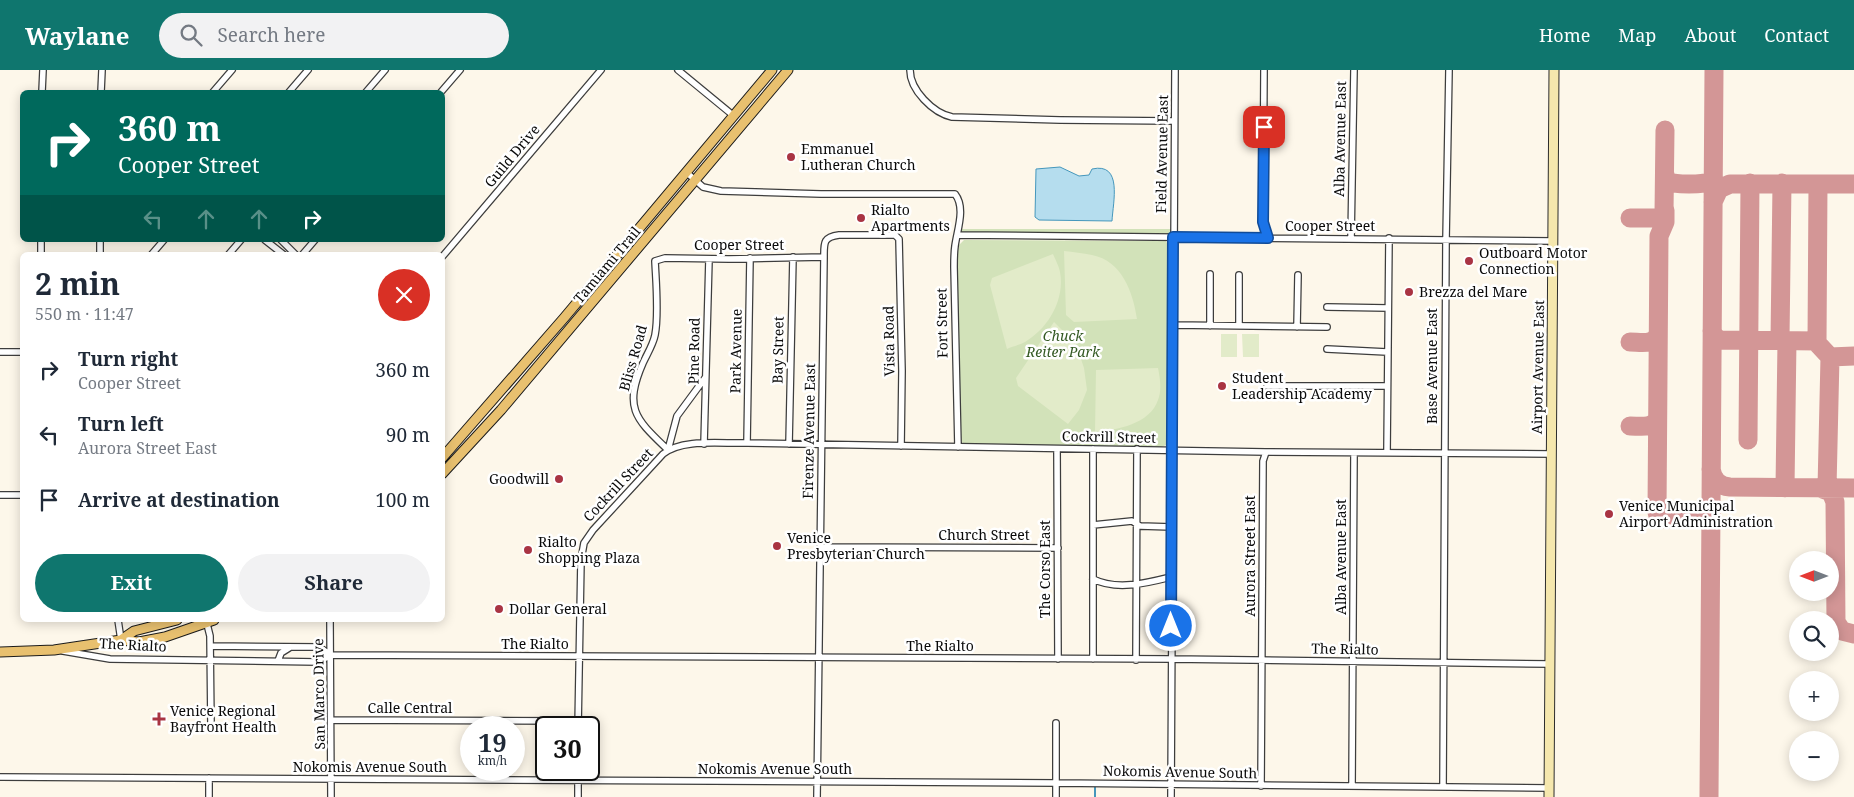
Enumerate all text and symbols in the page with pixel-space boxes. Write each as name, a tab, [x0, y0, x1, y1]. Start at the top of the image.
search box	[159, 13, 509, 58]
text: Waylane	[25, 19, 129, 52]
icon: search	[177, 21, 205, 49]
text: Search here	[217, 22, 325, 48]
text: Home	[1539, 23, 1590, 47]
text: Map	[1618, 23, 1656, 47]
text: About	[1684, 23, 1736, 47]
text: Contact	[1764, 23, 1829, 47]
street label: Alba Avenue East	[1329, 81, 1350, 197]
street label: Field Avenue East	[1151, 95, 1172, 213]
text: 360 m	[118, 104, 221, 151]
pin	[1243, 106, 1285, 148]
icon: right	[35, 110, 100, 175]
icon: arrive	[1250, 113, 1278, 141]
street label: Guild Drive	[480, 120, 544, 191]
place label: Emmanuel Lutheran Church	[801, 139, 916, 174]
text: Cooper Street	[118, 149, 260, 179]
marker: Emmanuel Lutheran Church	[785, 151, 797, 163]
place label: Rialto Apartments	[871, 200, 950, 235]
icon: left	[139, 205, 167, 233]
icon: ahead	[192, 205, 220, 233]
icon: ahead	[245, 205, 273, 233]
icon: right	[298, 205, 326, 233]
marker: Rialto Apartments	[855, 212, 867, 224]
street label: Cooper Street	[1285, 216, 1375, 235]
street label: Tamiami Trail	[569, 222, 645, 307]
street label: Cooper Street	[694, 235, 784, 254]
place label: Outboard Motor Connection	[1479, 243, 1588, 278]
marker: Outboard Motor Connection	[1463, 255, 1475, 267]
text: 2 min	[35, 263, 120, 304]
button: close	[378, 269, 430, 321]
place label: Brezza del Mare	[1419, 282, 1527, 301]
marker: Brezza del Mare	[1403, 286, 1415, 298]
street label: Fort Street	[931, 288, 952, 358]
street label: Airport Avenue East	[1527, 300, 1548, 434]
text: 550 m · 11:47	[35, 303, 134, 325]
street label: Vista Road	[878, 305, 899, 376]
street label: Park Avenue	[725, 308, 746, 394]
street label: Base Avenue East	[1422, 308, 1441, 424]
street label: Bay Street	[767, 316, 788, 384]
street label: Pine Road	[683, 317, 704, 385]
street label: Bliss Road	[614, 322, 651, 393]
park label: Chuck Reiter Park	[1025, 326, 1101, 361]
text: Turn right	[78, 346, 178, 372]
icon: right	[35, 356, 63, 384]
text: 360 m	[375, 357, 430, 383]
street label: Firenze Avenue East	[798, 363, 819, 499]
place label: Student Leadership Academy	[1232, 368, 1372, 403]
text: Cooper Street	[78, 372, 181, 394]
marker: Student Leadership Academy	[1216, 380, 1228, 392]
text: Turn left	[78, 411, 164, 437]
icon: left	[35, 421, 63, 449]
text: 90 m	[386, 422, 430, 448]
street label: Cockrill Street	[1062, 426, 1156, 447]
text: Aurora Street East	[78, 437, 217, 459]
street label: Cockrill Street	[579, 444, 657, 526]
place label: Goodwill	[489, 469, 550, 488]
marker: Goodwill	[553, 473, 565, 485]
icon: arrive	[35, 486, 63, 514]
text: Arrive at destination	[78, 487, 280, 513]
text: 100 m	[375, 487, 430, 513]
street label: Aurora Street East	[1240, 495, 1259, 617]
place label: Venice Municipal Airport Administration	[1619, 496, 1773, 531]
street label: Alba Avenue East	[1331, 499, 1350, 615]
marker: Venice Municipal Airport Administration	[1603, 508, 1615, 520]
street label: The Corso East	[1035, 520, 1054, 618]
street label: Church Street	[938, 525, 1030, 544]
place label: Venice Presbyterian Church	[787, 528, 925, 563]
place label: Rialto Shopping Plaza	[538, 532, 640, 567]
marker: Venice Presbyterian Church	[771, 540, 783, 552]
marker: Rialto Shopping Plaza	[522, 544, 534, 556]
north arrow	[1789, 551, 1839, 601]
map controls	[1789, 551, 1839, 781]
button: Exit	[35, 554, 228, 612]
button: Share	[238, 554, 430, 612]
place label: Dollar General	[509, 599, 607, 618]
position arrow	[1144, 599, 1196, 651]
marker: Dollar General	[493, 603, 505, 615]
button: search	[1789, 611, 1839, 661]
street label: The Rialto	[99, 633, 167, 656]
street label: The Rialto	[501, 634, 569, 653]
street label: The Rialto	[906, 636, 974, 655]
street label: San Marco Drive	[308, 638, 329, 750]
street label: The Rialto	[1311, 638, 1379, 659]
button: +	[1789, 671, 1839, 721]
street label: Calle Central	[368, 698, 453, 717]
place label: Venice Regional Bayfront Health	[170, 701, 277, 736]
marker: Venice Regional Bayfront Health	[152, 712, 166, 726]
speed limit sign: 30	[535, 716, 600, 781]
text: 19	[478, 725, 507, 759]
button: −	[1789, 731, 1839, 781]
text: km/h	[478, 752, 507, 769]
street label: Nokomis Avenue South	[293, 757, 447, 776]
street label: Nokomis Avenue South	[698, 759, 852, 778]
street label: Nokomis Avenue South	[1103, 761, 1258, 782]

